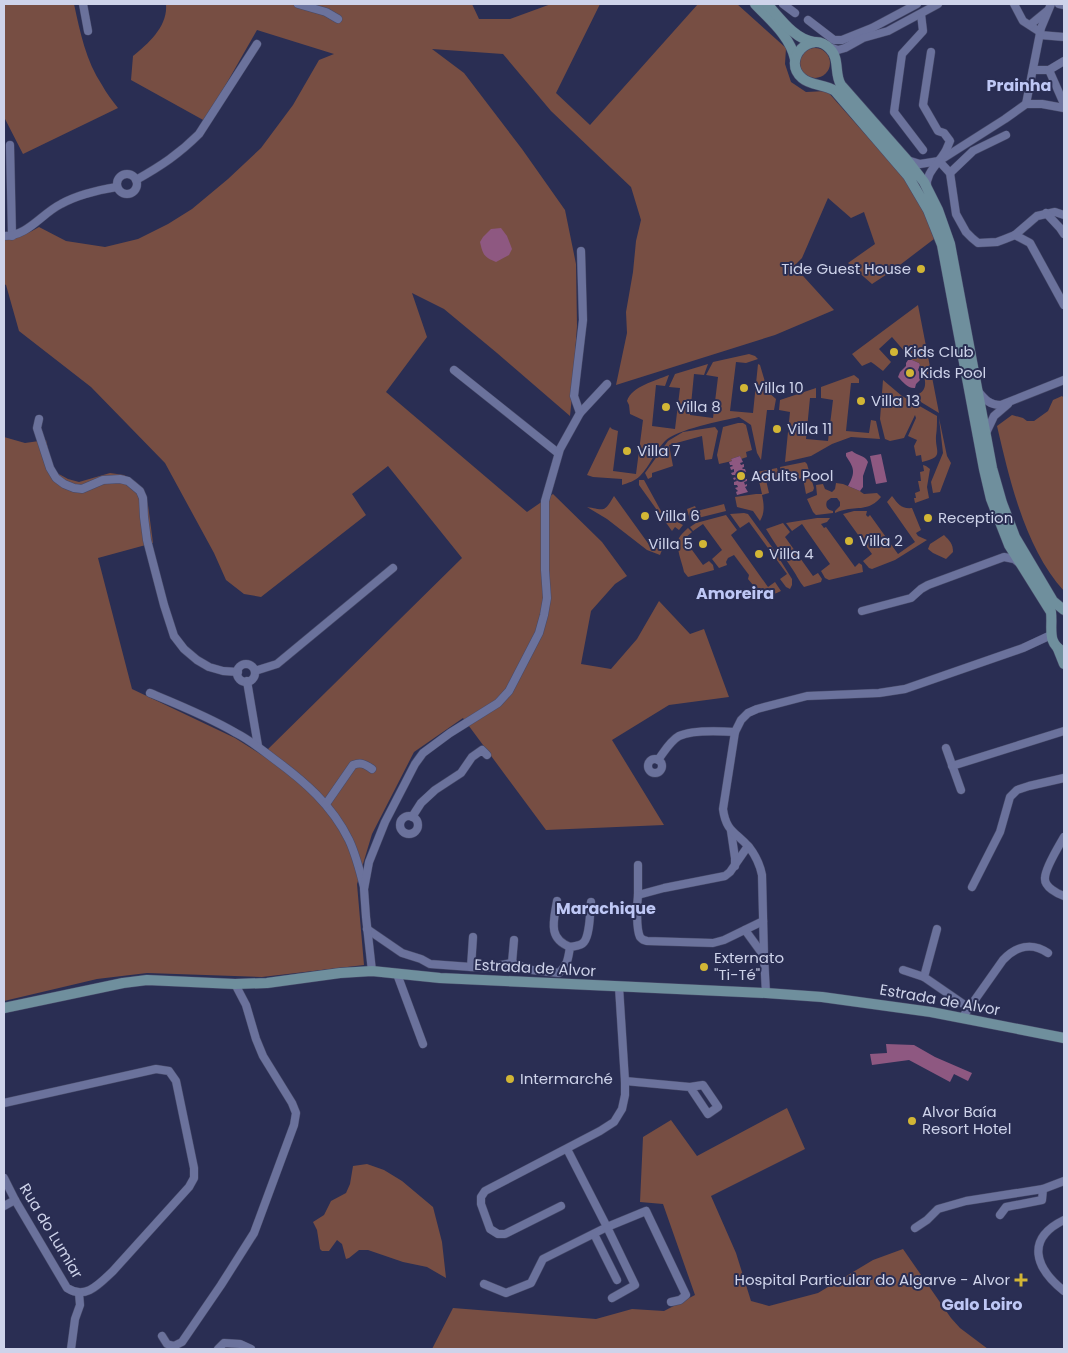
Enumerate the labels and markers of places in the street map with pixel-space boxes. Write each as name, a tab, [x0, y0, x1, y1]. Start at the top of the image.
place label: Tide Guest House	[781, 258, 911, 279]
marker: Tide Guest House	[915, 263, 927, 275]
place label: Kids Club	[904, 341, 974, 362]
marker: Kids Club	[888, 346, 900, 358]
place label: Kids Pool	[920, 362, 986, 383]
marker: Kids Pool	[904, 367, 916, 379]
place label: Villa 10	[754, 377, 804, 398]
marker: Villa 10	[738, 382, 750, 394]
place label: Villa 13	[871, 390, 920, 411]
marker: Villa 13	[855, 395, 867, 407]
place label: Villa 8	[676, 396, 721, 417]
marker: Villa 8	[660, 401, 672, 413]
place label: Villa 11	[787, 418, 832, 439]
marker: Villa 11	[771, 423, 783, 435]
place label: Villa 7	[637, 440, 681, 461]
marker: Villa 7	[621, 445, 633, 457]
place label: Adults Pool	[751, 465, 833, 486]
marker: Adults Pool	[735, 470, 747, 482]
place label: Villa 6	[655, 505, 700, 526]
place label: Reception	[938, 507, 1013, 528]
marker: Villa 6	[639, 510, 651, 522]
marker: Reception	[922, 512, 934, 524]
place label: Villa 2	[859, 530, 903, 551]
place label: Villa 5	[648, 533, 693, 554]
marker: Villa 2	[843, 535, 855, 547]
marker: Villa 5	[697, 538, 709, 550]
place label: Villa 4	[769, 543, 814, 564]
marker: Villa 4	[753, 548, 765, 560]
place label: Externato "Ti-Té"	[714, 947, 784, 985]
marker: Externato "Ti-Té"	[698, 961, 710, 973]
place label: Intermarché	[520, 1068, 613, 1089]
marker: Intermarché	[504, 1073, 516, 1085]
place label: Alvor Baía Resort Hotel	[922, 1101, 1011, 1139]
marker: Alvor Baía Resort Hotel	[906, 1115, 918, 1127]
place label: Hospital Particular do Algarve - Alvor	[735, 1269, 1010, 1290]
marker: Hospital Particular do Algarve - Alvor	[1014, 1273, 1028, 1287]

